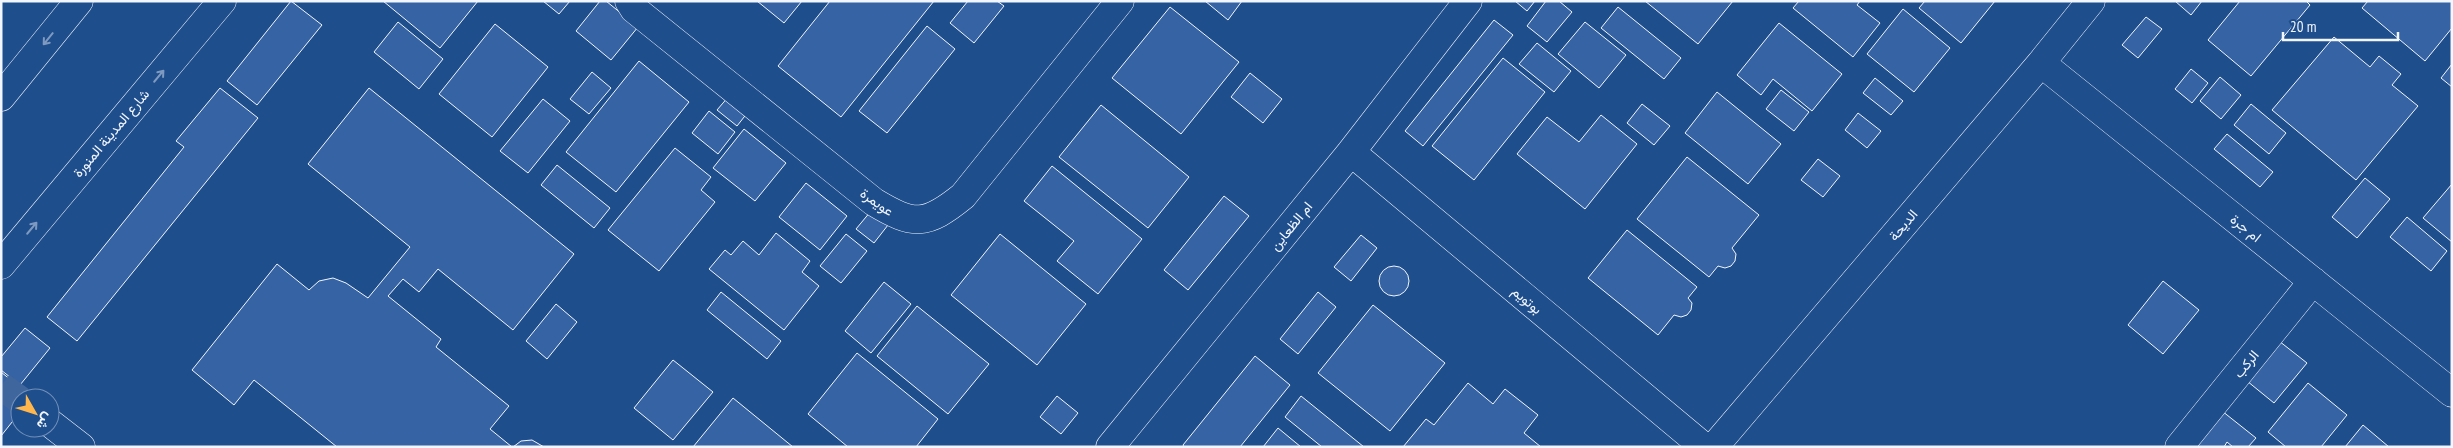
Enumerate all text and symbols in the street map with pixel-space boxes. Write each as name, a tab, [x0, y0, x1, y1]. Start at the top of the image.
scale bar	[2283, 10, 2398, 42]
text: 20 m	[2290, 17, 2316, 36]
one-way arrow	[43, 32, 54, 45]
one-way arrow	[153, 70, 165, 83]
street label: شارع المدينة المنورة	[69, 85, 155, 182]
street label: عويمرة	[857, 184, 897, 220]
street label: ام الظعاين	[1266, 198, 1316, 254]
street label: الديحة	[1885, 205, 1921, 245]
street label: ام جرة	[2227, 210, 2265, 246]
one-way arrow	[27, 222, 38, 235]
street label: بوتويم	[1508, 282, 1546, 318]
street label: الركب	[2229, 346, 2263, 382]
north arrow	[10, 388, 60, 438]
text: ش	[33, 409, 57, 434]

